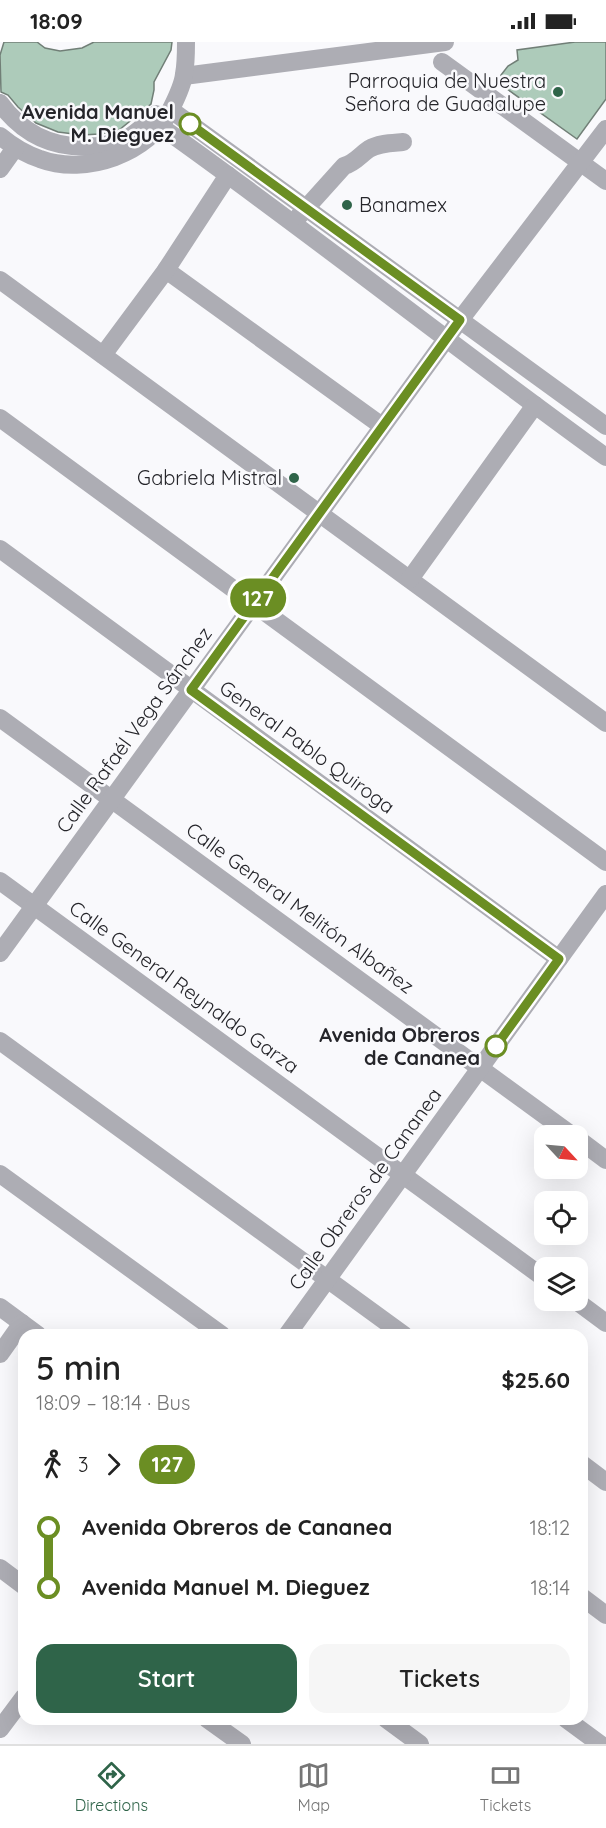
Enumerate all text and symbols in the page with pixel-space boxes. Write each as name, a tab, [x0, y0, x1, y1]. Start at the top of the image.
text: 18:09	[30, 7, 83, 35]
place label: Parroquia de Nuestra Señora de Guadalupe	[345, 68, 546, 116]
marker: Parroquia de Nuestra Señora de Guadalupe	[551, 85, 565, 99]
place label: Avenida Manuel M. Dieguez	[22, 99, 174, 147]
marker: Avenida Manuel M. Dieguez	[179, 113, 201, 135]
place label: Banamex	[359, 192, 447, 217]
marker: Banamex	[340, 198, 354, 212]
place label: Gabriela Mistral	[137, 465, 282, 490]
marker: Gabriela Mistral	[287, 471, 301, 485]
line badge: 127	[224, 578, 292, 618]
text: 127	[242, 585, 274, 611]
street label: Calle Rafaél Vega Sánchez	[50, 622, 217, 838]
street label: General Pablo Quiroga	[215, 675, 400, 819]
street label: Calle General Melitón Albañez	[182, 817, 419, 999]
street label: Calle General Reynaldo Garza	[65, 895, 304, 1078]
place label: Avenida Obreros de Cananea	[319, 1022, 480, 1070]
marker: Avenida Obreros de Cananea	[485, 1035, 507, 1057]
street label: Calle Obreros de Cananea	[283, 1083, 446, 1295]
north arrow	[534, 1125, 588, 1179]
map controls	[534, 1125, 588, 1311]
button: locate	[534, 1191, 588, 1245]
button: layers	[534, 1257, 588, 1311]
text: 5 min	[36, 1347, 121, 1388]
text: $25.60	[501, 1366, 570, 1394]
text: 18:09 – 18:14 · Bus	[36, 1390, 190, 1415]
icon: walk	[36, 1448, 69, 1481]
icon: forward	[97, 1448, 130, 1481]
text: 127	[151, 1451, 183, 1477]
text: 3	[78, 1452, 88, 1477]
text: Avenida Obreros de Cananea	[82, 1513, 392, 1541]
text: 18:12	[530, 1515, 570, 1540]
text: Avenida Manuel M. Dieguez	[82, 1573, 370, 1601]
text: 18:14	[530, 1575, 570, 1600]
button: Start	[36, 1644, 297, 1713]
button: Tickets	[309, 1644, 570, 1713]
tab: Directions	[75, 1759, 148, 1815]
tab: Map	[297, 1759, 330, 1815]
tab: Tickets	[479, 1759, 531, 1815]

